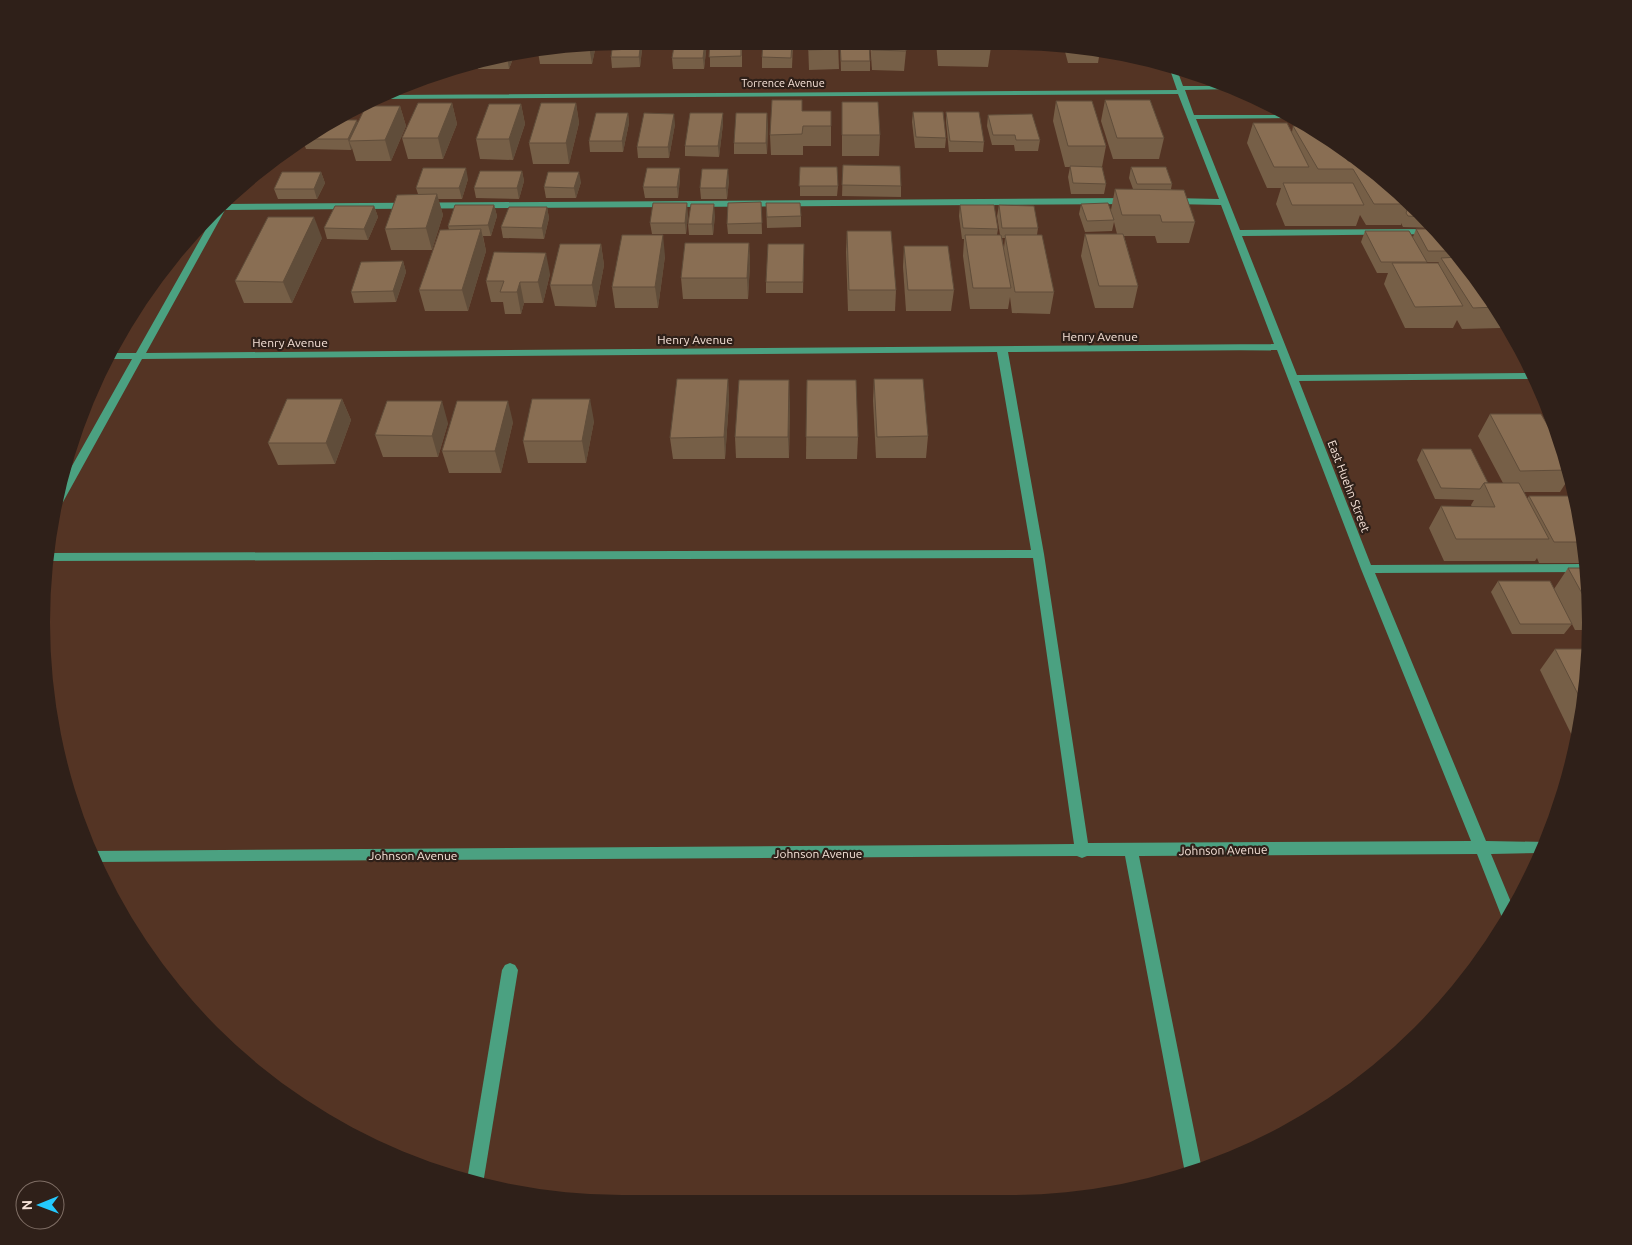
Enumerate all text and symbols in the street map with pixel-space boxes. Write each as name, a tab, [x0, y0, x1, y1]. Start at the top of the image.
street label: Torrence Avenue	[741, 77, 825, 89]
street label: Henry Avenue	[1062, 330, 1138, 343]
street label: Henry Avenue	[657, 333, 733, 346]
street label: Henry Avenue	[252, 336, 328, 349]
street label: East Huehn Street	[1325, 438, 1373, 534]
street label: Johnson Avenue	[1178, 843, 1268, 857]
street label: Johnson Avenue	[774, 847, 862, 860]
street label: Johnson Avenue	[369, 849, 457, 862]
north arrow	[15, 1180, 65, 1230]
text: N	[19, 1200, 35, 1211]

